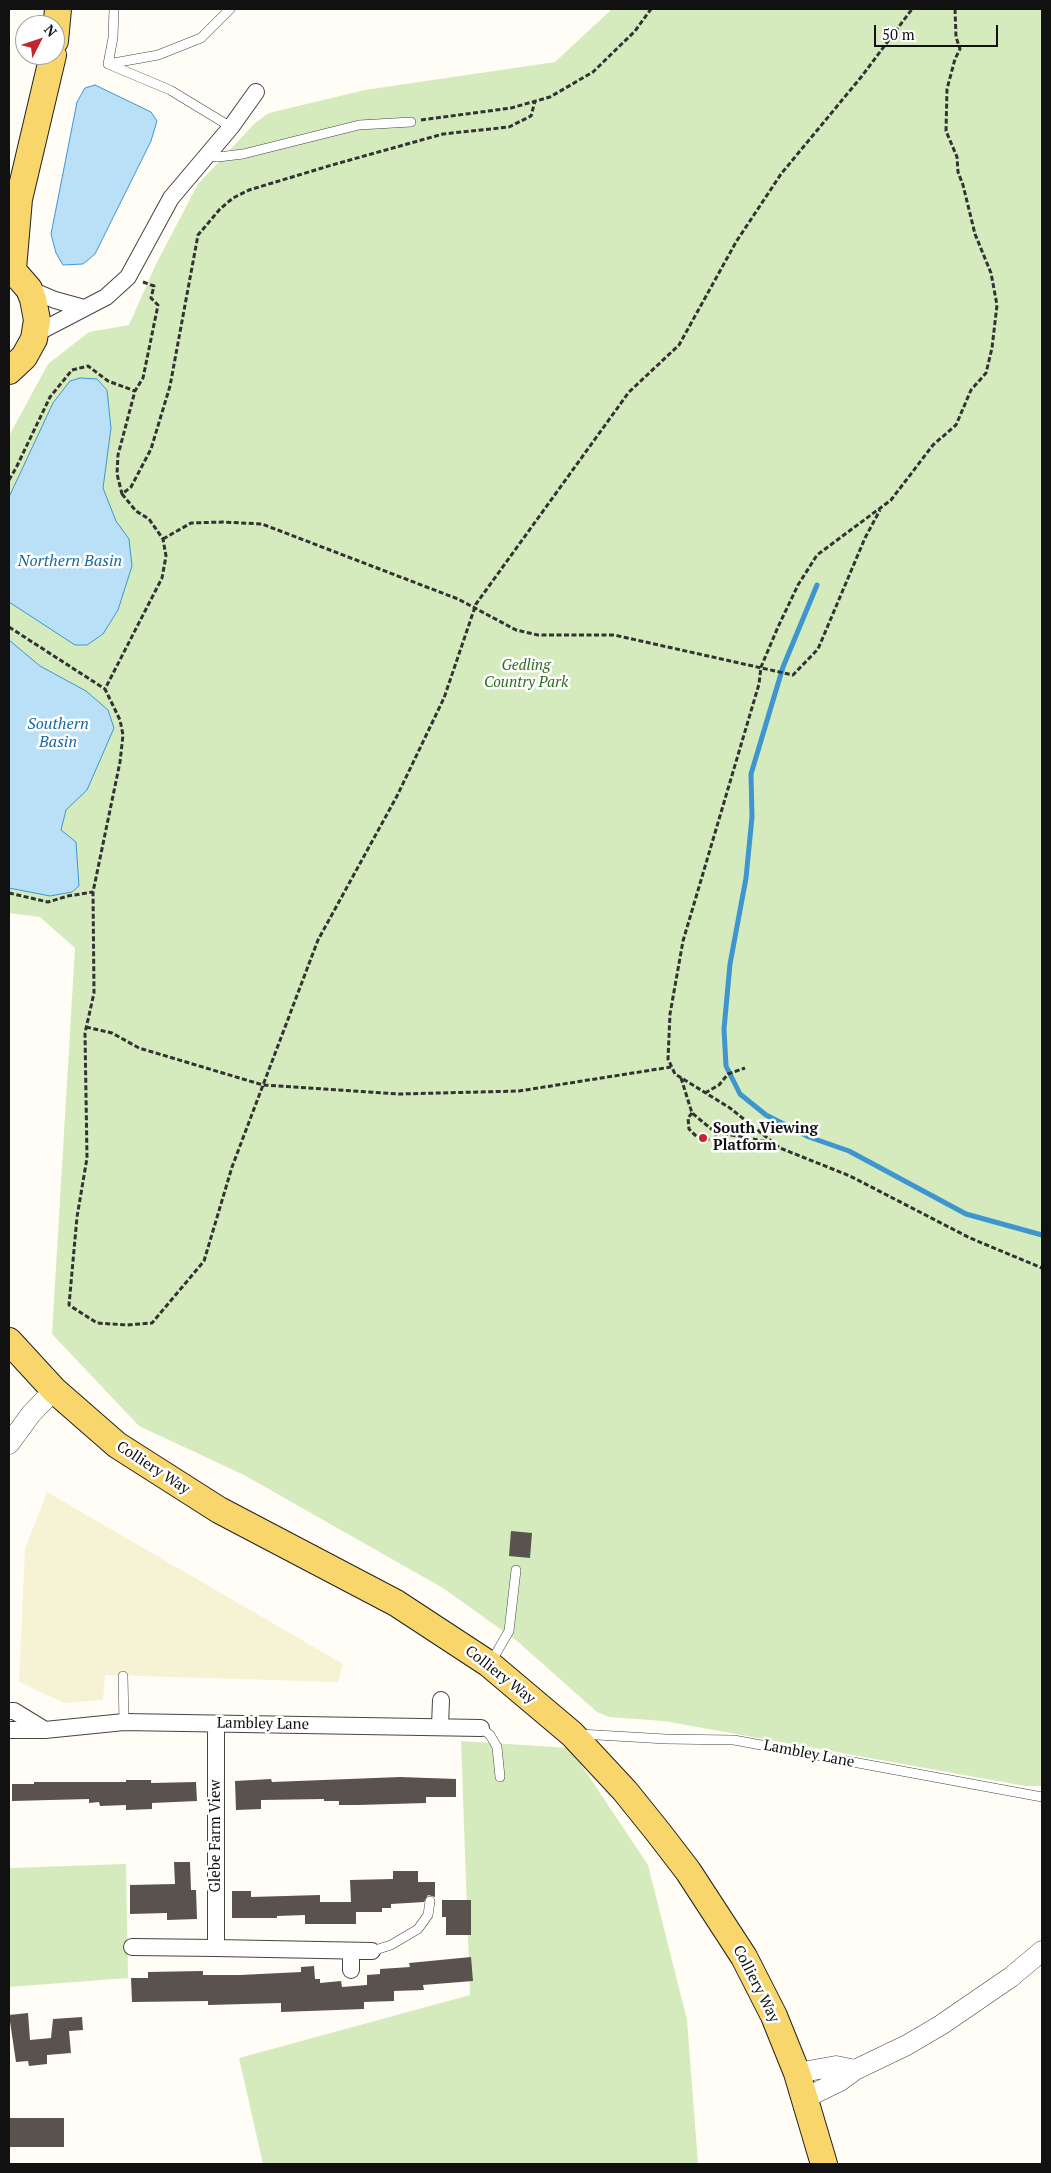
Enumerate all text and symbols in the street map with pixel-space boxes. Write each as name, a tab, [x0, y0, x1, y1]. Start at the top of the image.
north arrow	[15, 15, 65, 65]
scale bar	[876, 15, 1000, 47]
text: N	[40, 20, 62, 41]
text: 50 m	[882, 24, 915, 44]
water label: Northern Basin	[18, 551, 122, 571]
park label: Gedling Country Park	[484, 657, 568, 692]
water label: Southern Basin	[27, 714, 89, 752]
place label: South Viewing Platform	[713, 1120, 818, 1155]
marker: South Viewing Platform	[697, 1132, 709, 1144]
street label: Colliery Way	[113, 1438, 193, 1498]
street label: Colliery Way	[461, 1642, 539, 1708]
street label: Lambley Lane	[217, 1714, 309, 1734]
street label: Lambley Lane	[762, 1736, 856, 1772]
street label: Glebe Farm View	[207, 1779, 225, 1893]
street label: Colliery Way	[729, 1942, 783, 2026]

